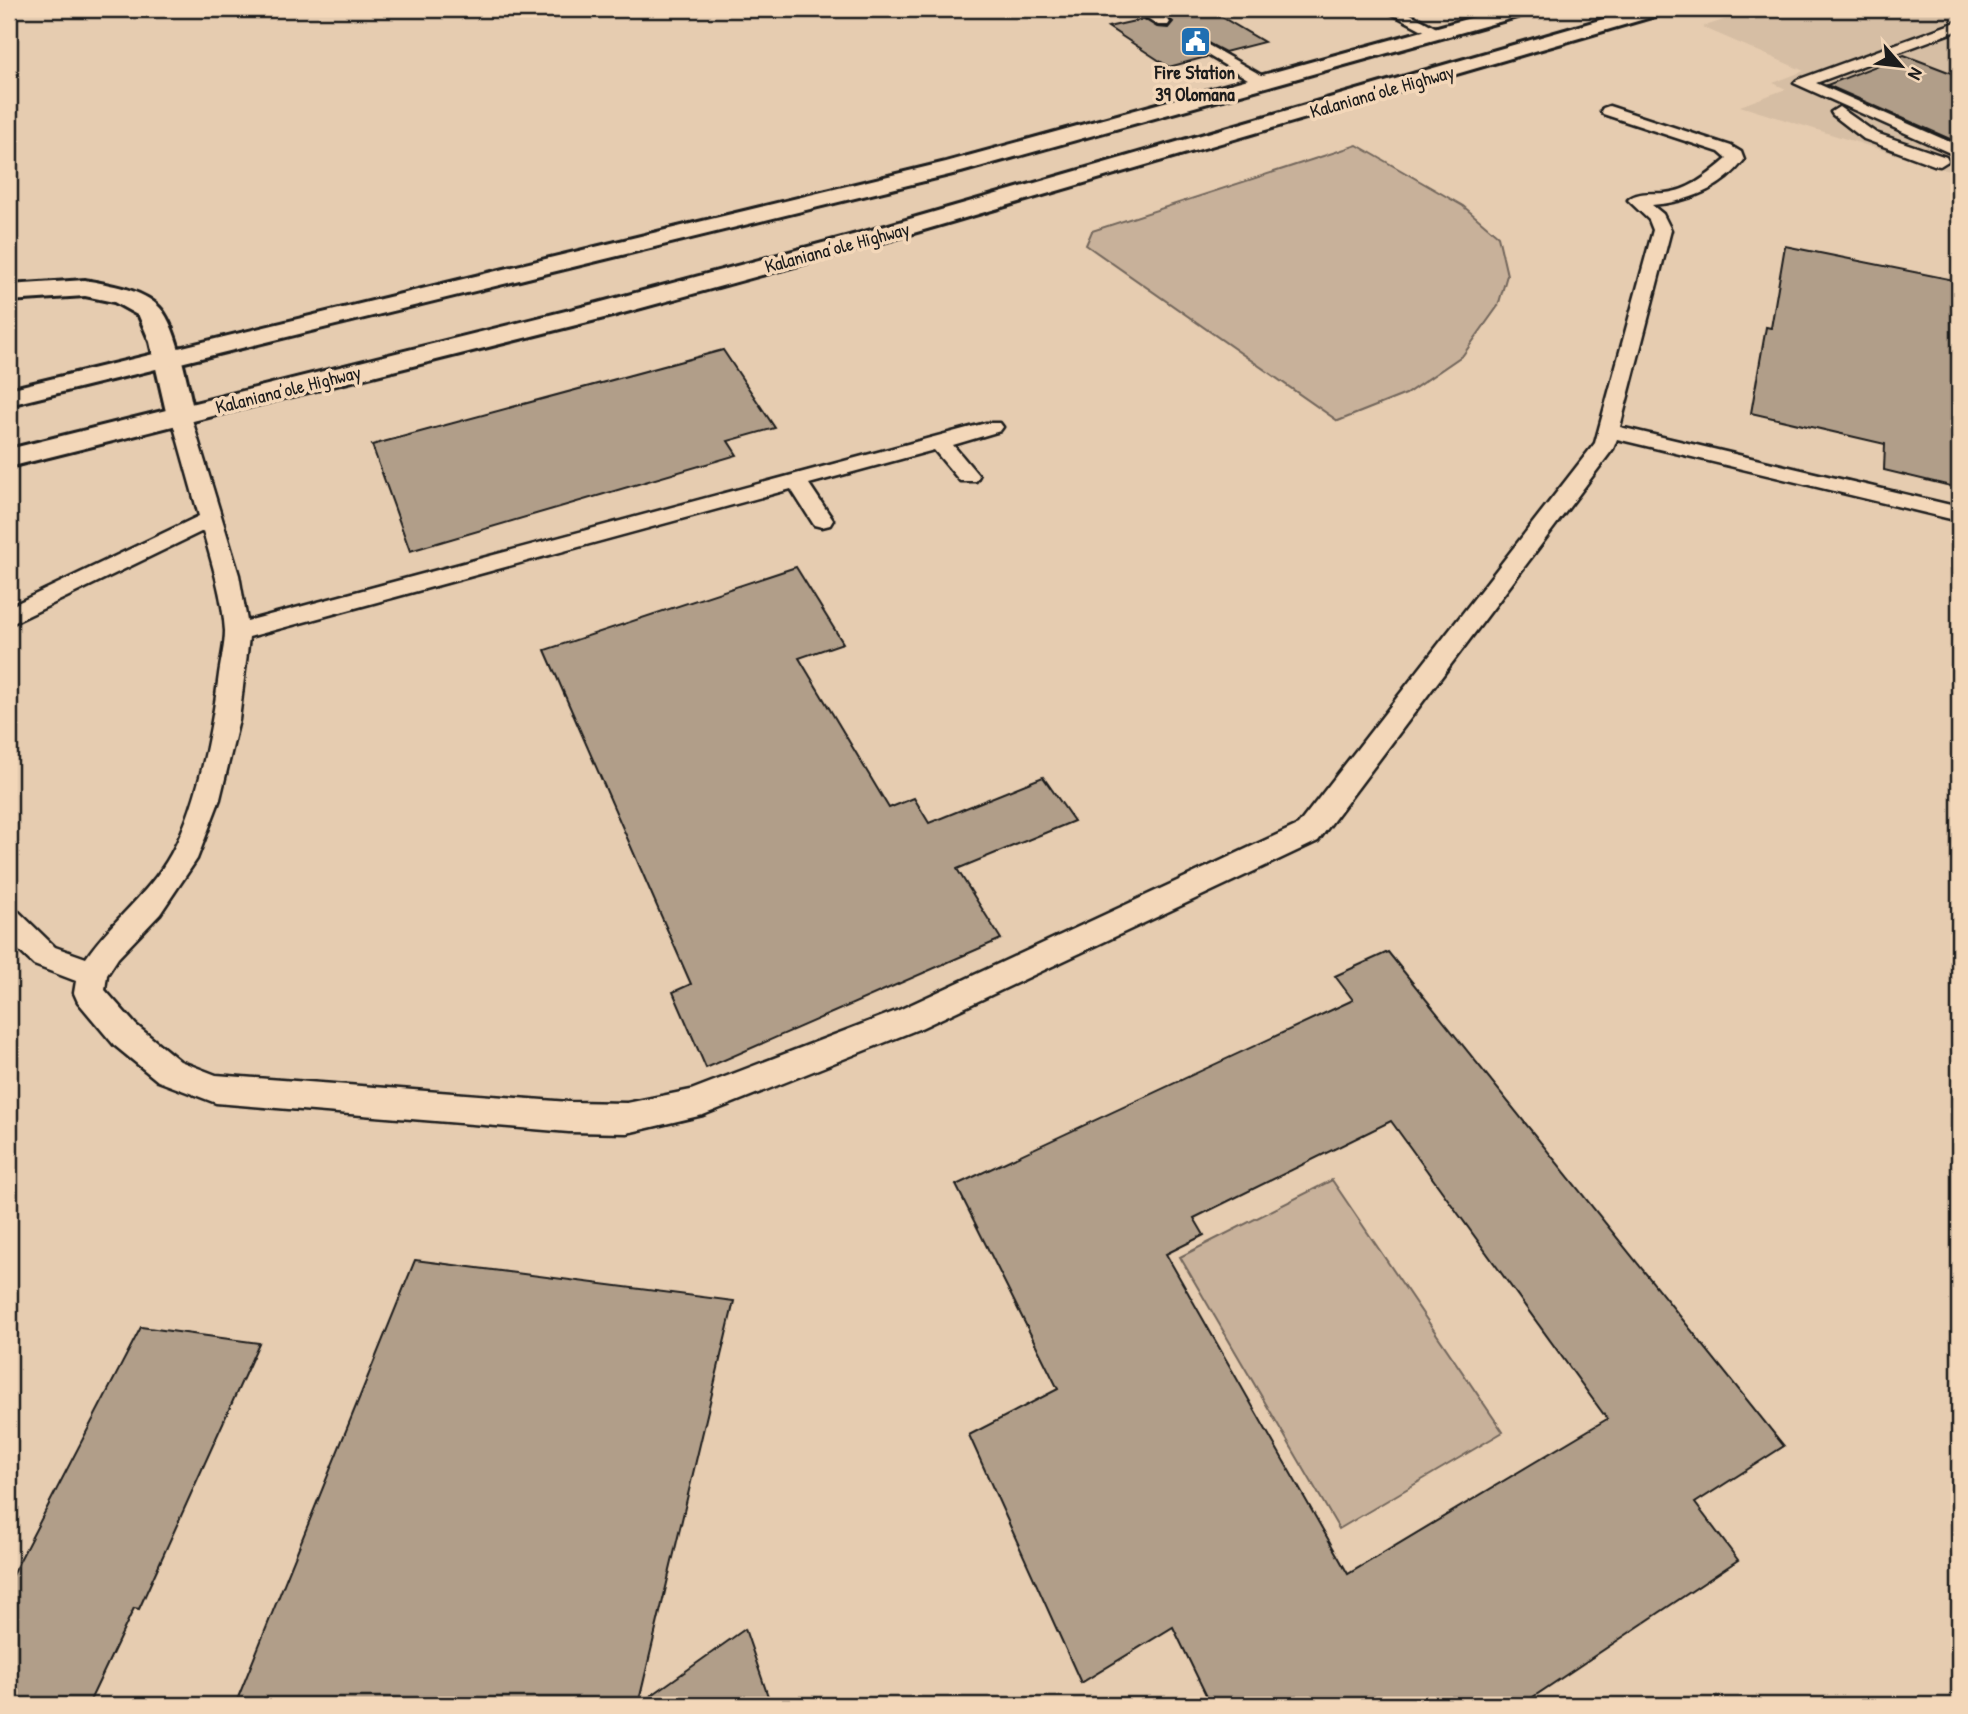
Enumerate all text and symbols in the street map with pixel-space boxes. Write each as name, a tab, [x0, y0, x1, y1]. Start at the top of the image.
public building icon: Fire Station 39 Olomana	[1178, 24, 1212, 58]
north arrow	[1867, 32, 1937, 102]
street label: Kalaniana’ole Highway	[1307, 58, 1457, 124]
place label: Fire Station 39 Olomana	[1154, 59, 1236, 107]
text: N	[1902, 63, 1930, 85]
street label: Kalaniana’ole Highway	[762, 215, 912, 279]
street label: Kalaniana’ole Highway	[213, 358, 363, 420]

